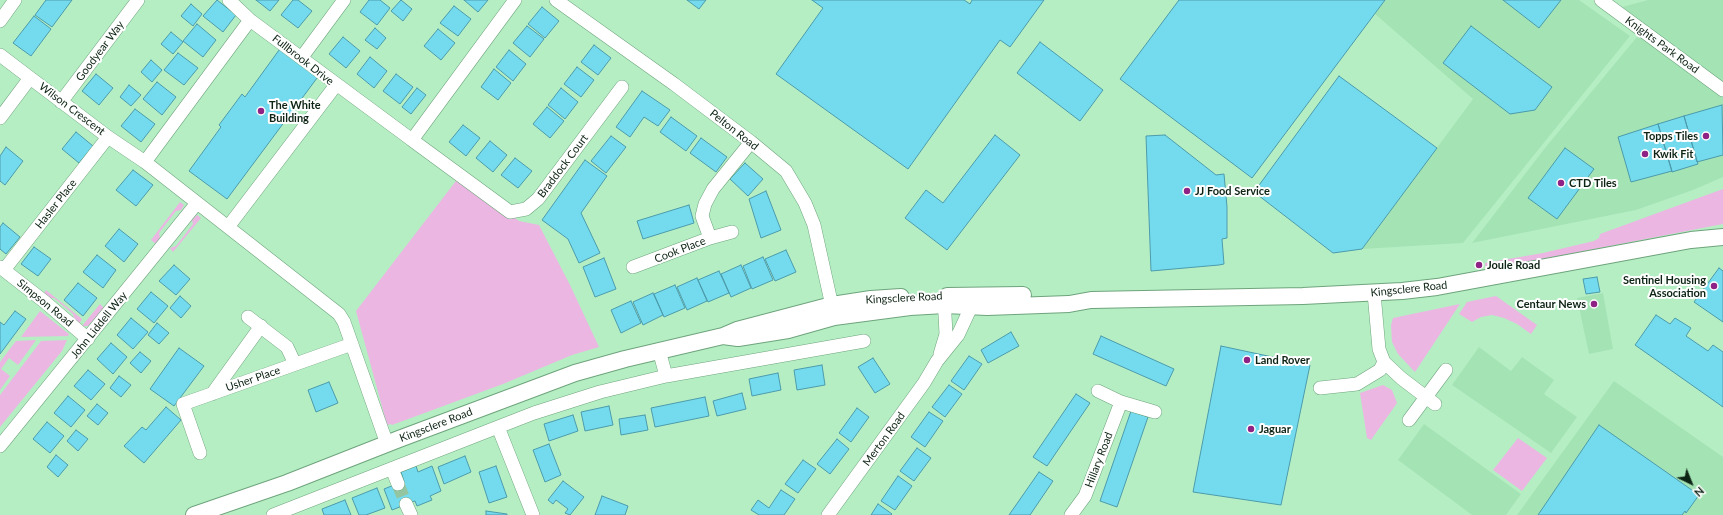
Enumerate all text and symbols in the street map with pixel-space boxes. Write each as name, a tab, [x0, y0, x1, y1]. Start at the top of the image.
street label: Knights Park Road	[1622, 14, 1702, 76]
street label: Goodyear Way	[73, 18, 127, 84]
street label: Fullbrook Drive	[270, 32, 336, 88]
street label: Wilson Crescent	[36, 80, 108, 138]
place label: The White Building	[269, 98, 321, 124]
marker: The White Building	[256, 106, 266, 116]
street label: Pelton Road	[707, 107, 761, 153]
place label: Topps Tiles	[1644, 129, 1698, 143]
marker: Topps Tiles	[1701, 131, 1711, 141]
street label: Braddock Court	[535, 132, 591, 200]
place label: Kwik Fit	[1653, 147, 1693, 161]
marker: Kwik Fit	[1640, 149, 1650, 159]
place label: CTD Tiles	[1569, 176, 1617, 190]
street label: Hasler Place	[33, 177, 79, 231]
marker: CTD Tiles	[1556, 178, 1566, 188]
place label: JJ Food Service	[1195, 184, 1270, 198]
marker: JJ Food Service	[1182, 186, 1192, 196]
street label: Cook Place	[653, 234, 707, 266]
place label: Joule Road	[1487, 258, 1540, 272]
marker: Joule Road	[1474, 260, 1484, 270]
place label: Sentinel Housing Association	[1623, 273, 1706, 299]
street label: Simpson Road	[14, 276, 76, 330]
street label: Kingsclere Road	[1370, 278, 1448, 300]
marker: Sentinel Housing Association	[1709, 281, 1719, 291]
street label: John Liddell Way	[68, 289, 130, 361]
street label: Kingsclere Road	[865, 289, 943, 307]
place label: Centaur News	[1516, 297, 1586, 311]
marker: Centaur News	[1589, 299, 1599, 309]
place label: Land Rover	[1255, 353, 1310, 367]
marker: Land Rover	[1242, 355, 1252, 365]
street label: Usher Place	[224, 363, 282, 395]
street label: Kingsclere Road	[398, 405, 474, 445]
street label: Merton Road	[860, 409, 908, 469]
place label: Jaguar	[1259, 422, 1291, 436]
marker: Jaguar	[1246, 424, 1256, 434]
street label: Hillary Road	[1082, 430, 1116, 490]
north arrow	[1671, 463, 1711, 503]
text: N	[1692, 484, 1707, 500]

